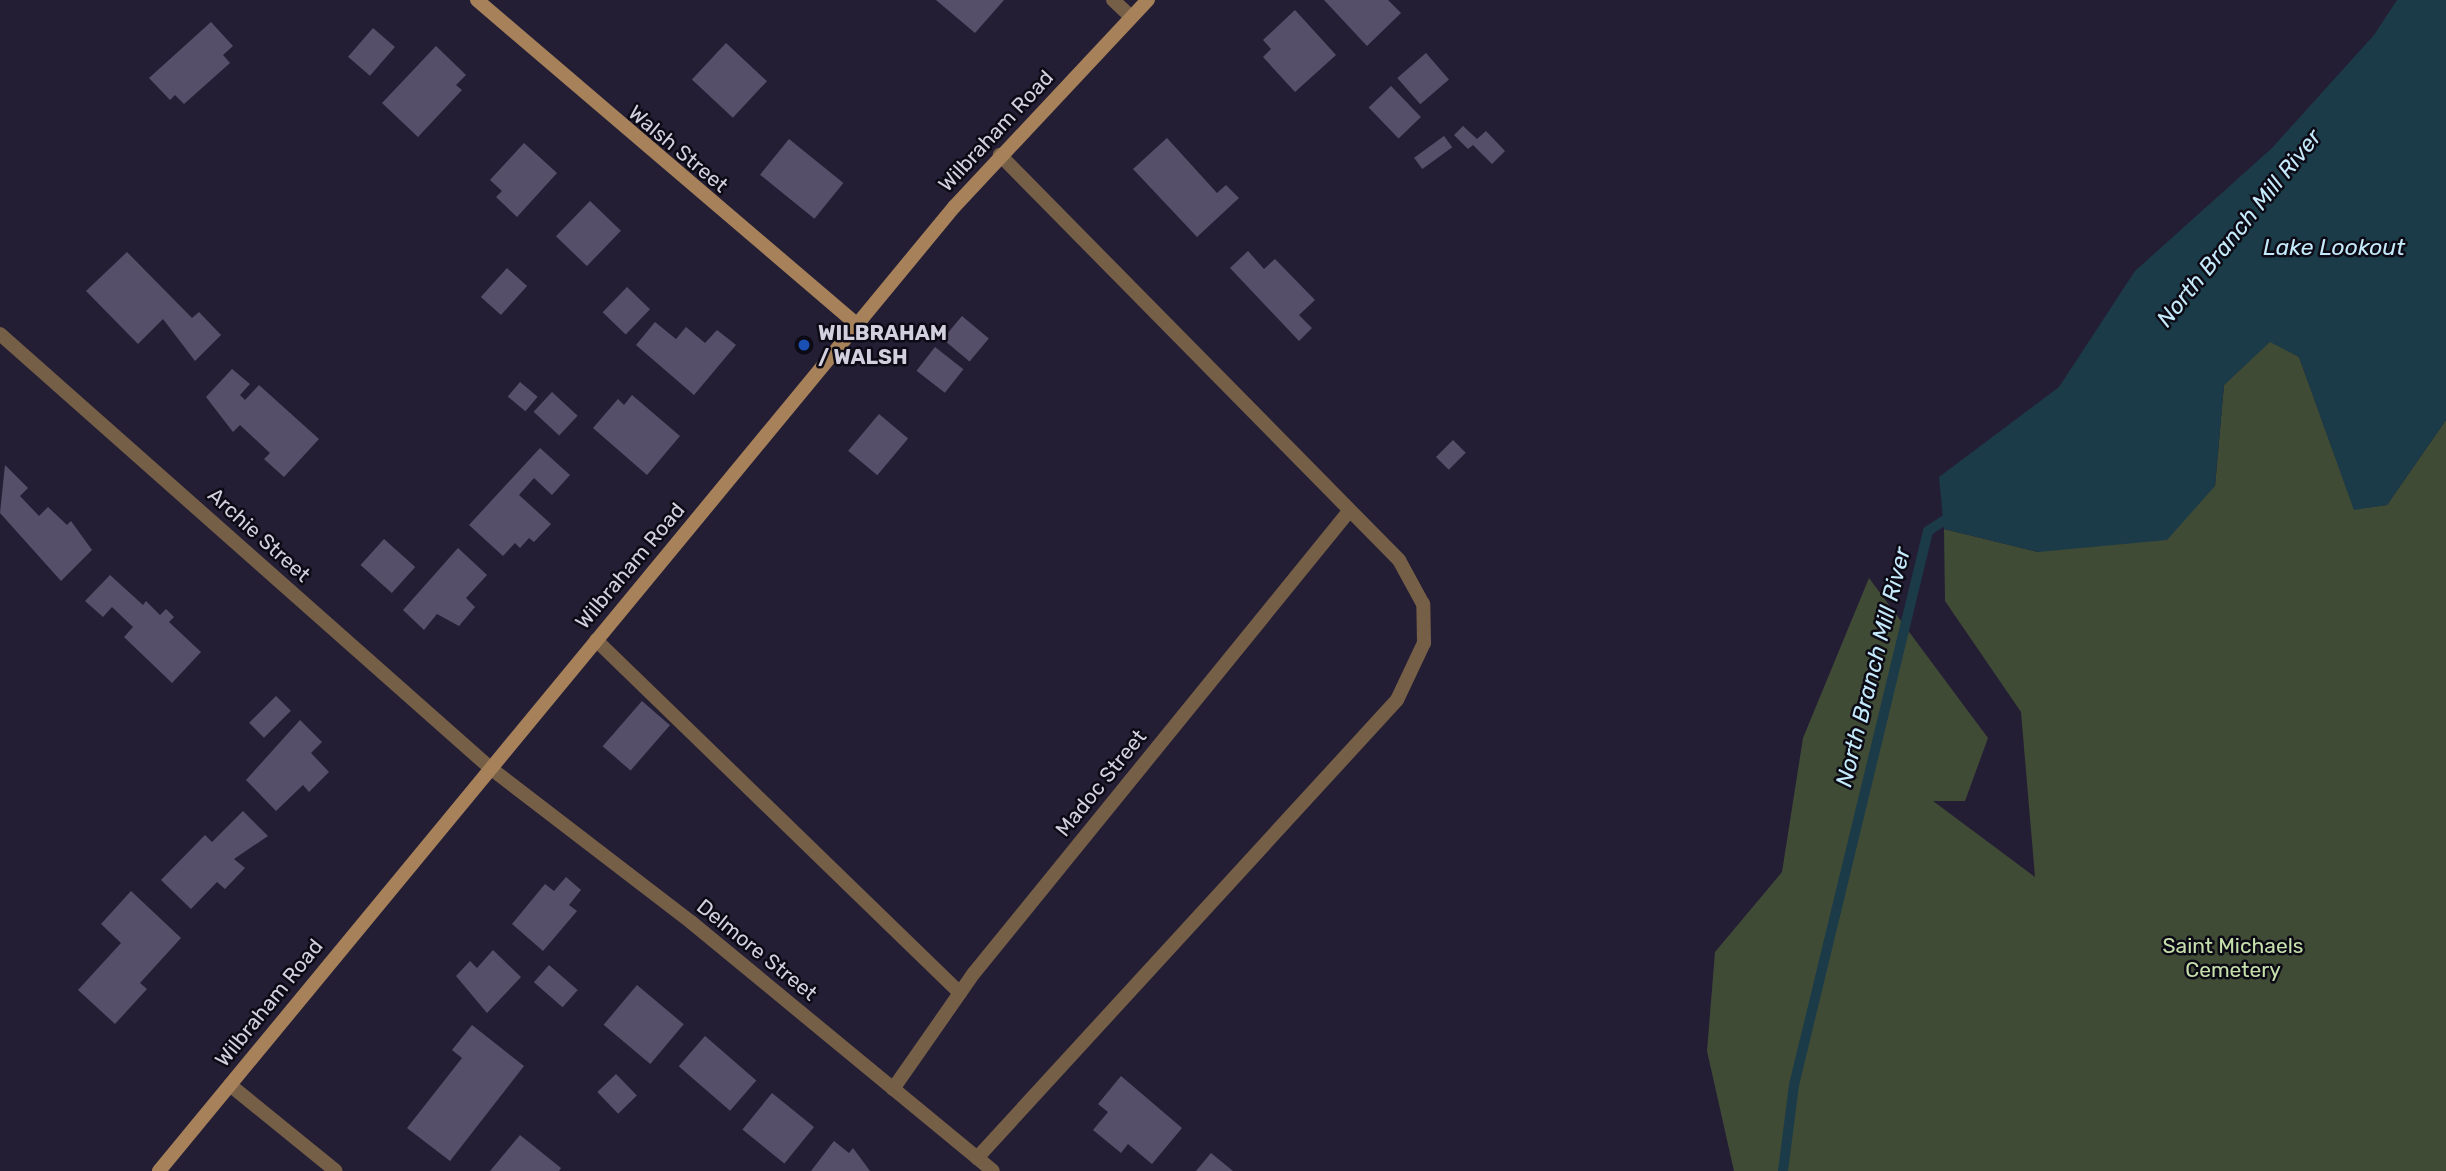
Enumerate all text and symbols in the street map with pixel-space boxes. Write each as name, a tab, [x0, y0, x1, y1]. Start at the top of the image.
street label: Wilbraham Road	[933, 65, 1059, 197]
street label: Walsh Street	[623, 100, 733, 198]
water label: North Branch Mill River	[2151, 124, 2327, 332]
water label: Lake Lookout	[2263, 233, 2405, 261]
place label: WILBRAHAM / WALSH	[818, 320, 947, 370]
marker: WILBRAHAM / WALSH	[796, 337, 812, 353]
street label: Archie Street	[203, 483, 315, 587]
street label: Wilbraham Road	[570, 498, 690, 634]
water label: North Branch Mill River	[1830, 544, 1916, 790]
street label: Madoc Street	[1050, 724, 1152, 842]
street label: Delmore Street	[692, 894, 822, 1006]
park label: Saint Michaels Cemetery	[2163, 933, 2303, 983]
street label: Wilbraham Road	[210, 934, 328, 1072]

